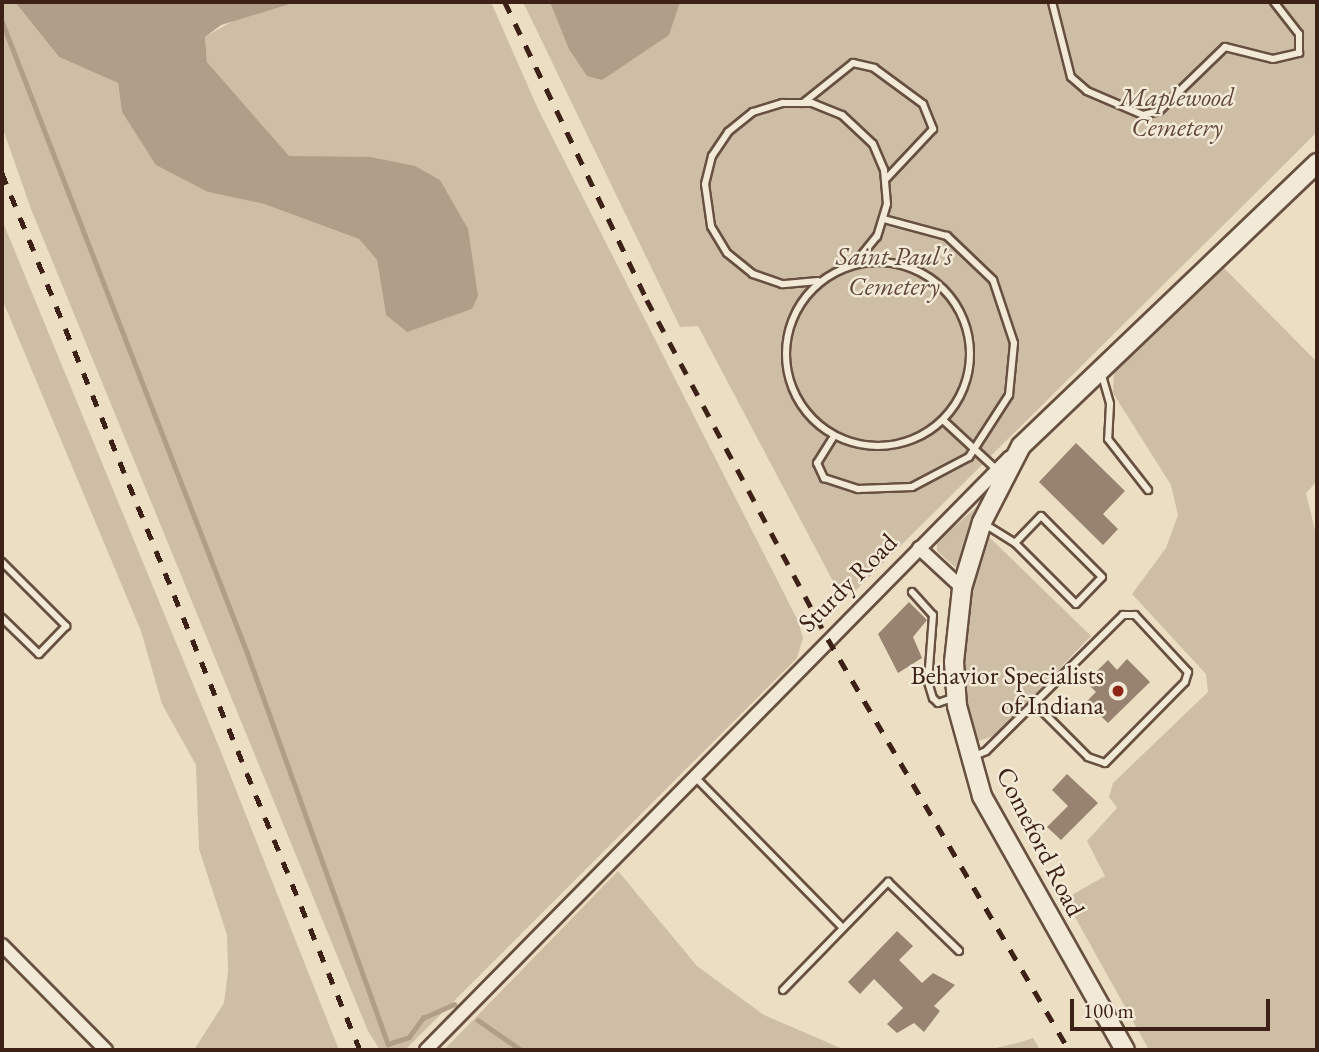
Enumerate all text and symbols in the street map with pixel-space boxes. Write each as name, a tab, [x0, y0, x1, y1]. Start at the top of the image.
park label: Maplewood Cemetery	[1120, 82, 1234, 144]
park label: Saint Paul's Cemetery	[836, 241, 952, 302]
street label: Sturdy Road	[792, 527, 904, 639]
place label: Behavior Specialists of Indiana	[910, 660, 1104, 722]
marker: Behavior Specialists of Indiana	[1110, 683, 1126, 699]
street label: Comeford Road	[989, 762, 1091, 922]
scale bar	[1074, 986, 1274, 1030]
text: 100 m	[1083, 997, 1134, 1024]

